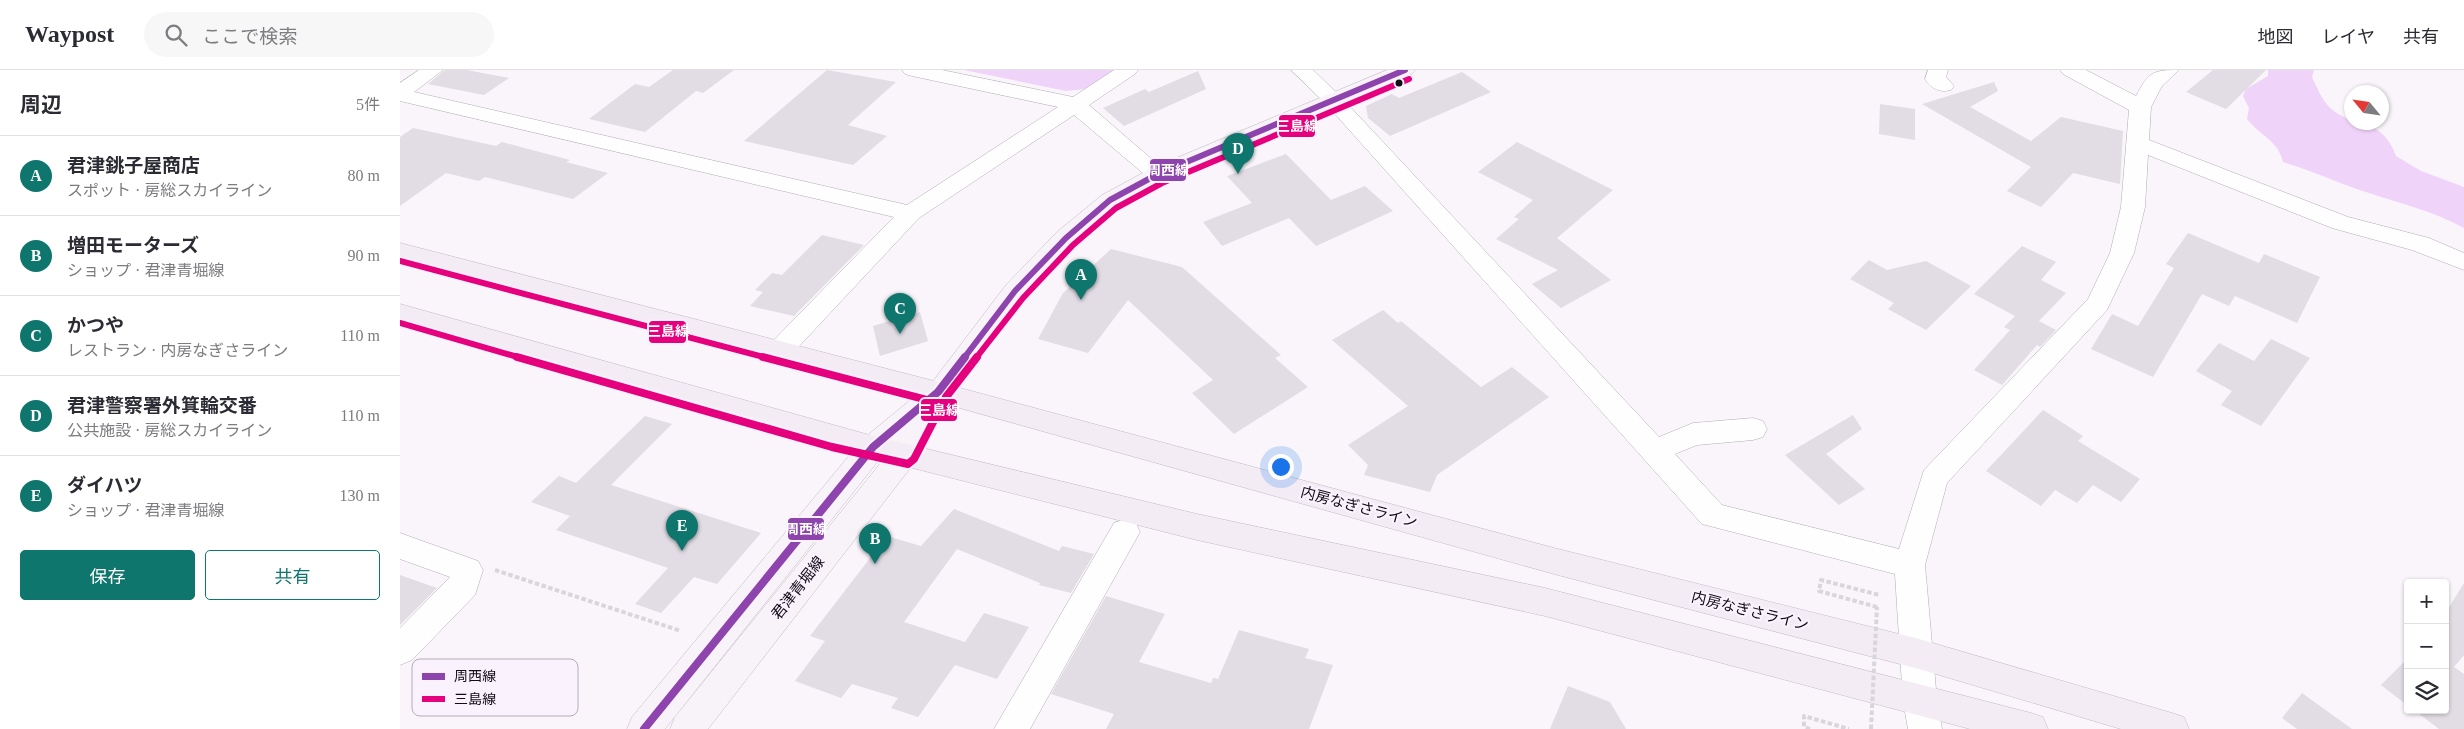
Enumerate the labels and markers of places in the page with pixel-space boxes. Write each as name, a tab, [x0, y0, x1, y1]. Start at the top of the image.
unlabelled marker	[1394, 78, 1404, 88]
pin: D	[1222, 133, 1254, 174]
pin: A	[1065, 259, 1097, 300]
pin: C	[884, 293, 916, 334]
pin: E	[666, 510, 698, 551]
pin: B	[859, 523, 891, 564]

